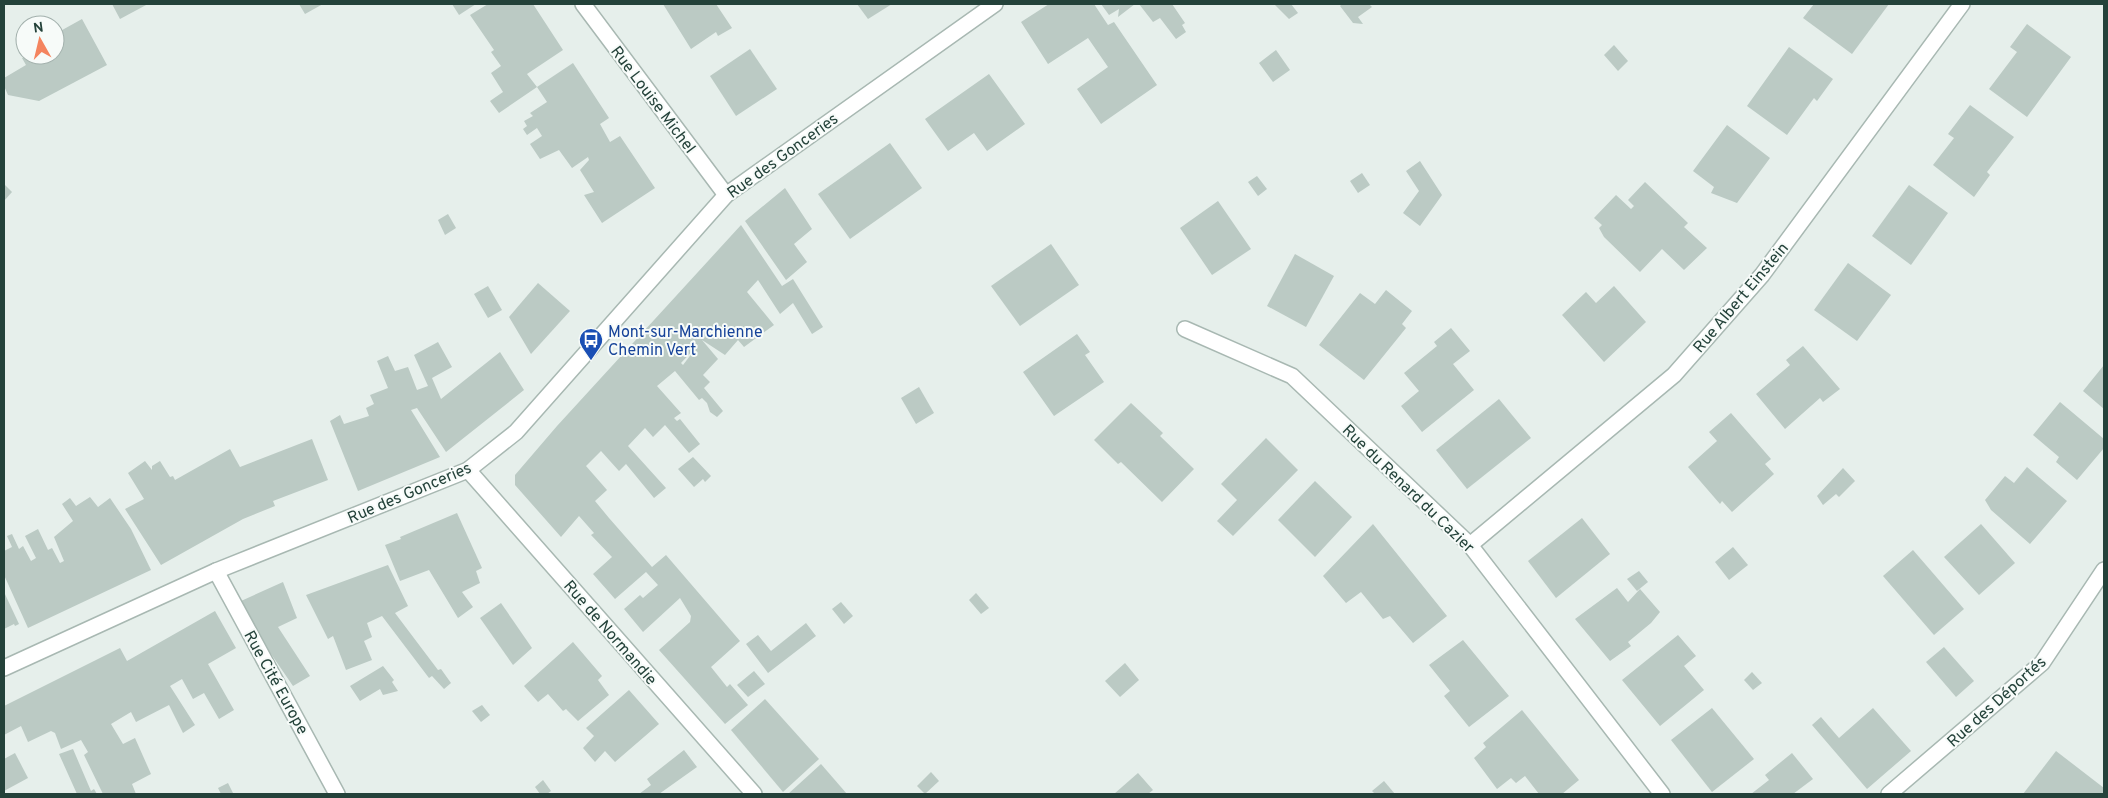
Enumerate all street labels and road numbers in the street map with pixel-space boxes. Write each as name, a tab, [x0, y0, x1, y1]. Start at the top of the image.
street label: Rue Louise Michel	[606, 43, 699, 158]
street label: Rue des Gonceries	[724, 110, 843, 204]
street label: Rue Albert Einstein	[1690, 239, 1794, 358]
street label: Rue du Renard du Cazier	[1337, 421, 1478, 558]
street label: Rue des Gonceries	[345, 459, 475, 529]
street label: Rue de Normandie	[558, 577, 661, 690]
street label: Rue Cité Europe	[238, 628, 312, 738]
street label: Rue des Déportés	[1944, 653, 2051, 752]

